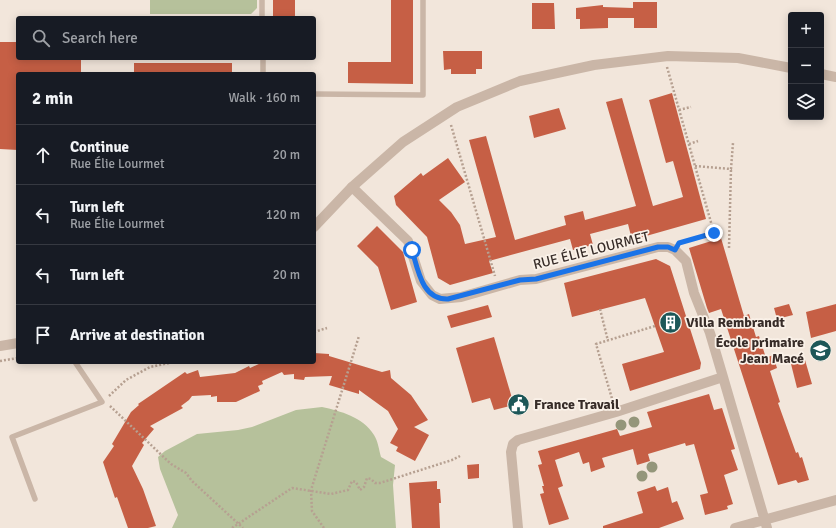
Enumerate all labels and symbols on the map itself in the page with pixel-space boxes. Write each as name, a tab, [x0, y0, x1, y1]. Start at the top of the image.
route end	[705, 224, 723, 242]
street label: RUE ÉLIE LOURMET	[531, 228, 651, 273]
route start	[403, 241, 421, 259]
building icon: Villa Rembrandt	[658, 309, 684, 335]
place label: Villa Rembrandt	[686, 314, 786, 331]
place label: École primaire Jean Macé	[715, 334, 804, 367]
school or university icon: École primaire Jean Macé	[807, 337, 833, 363]
public building icon: France Travail	[506, 391, 532, 417]
place label: France Travail	[534, 396, 620, 413]

